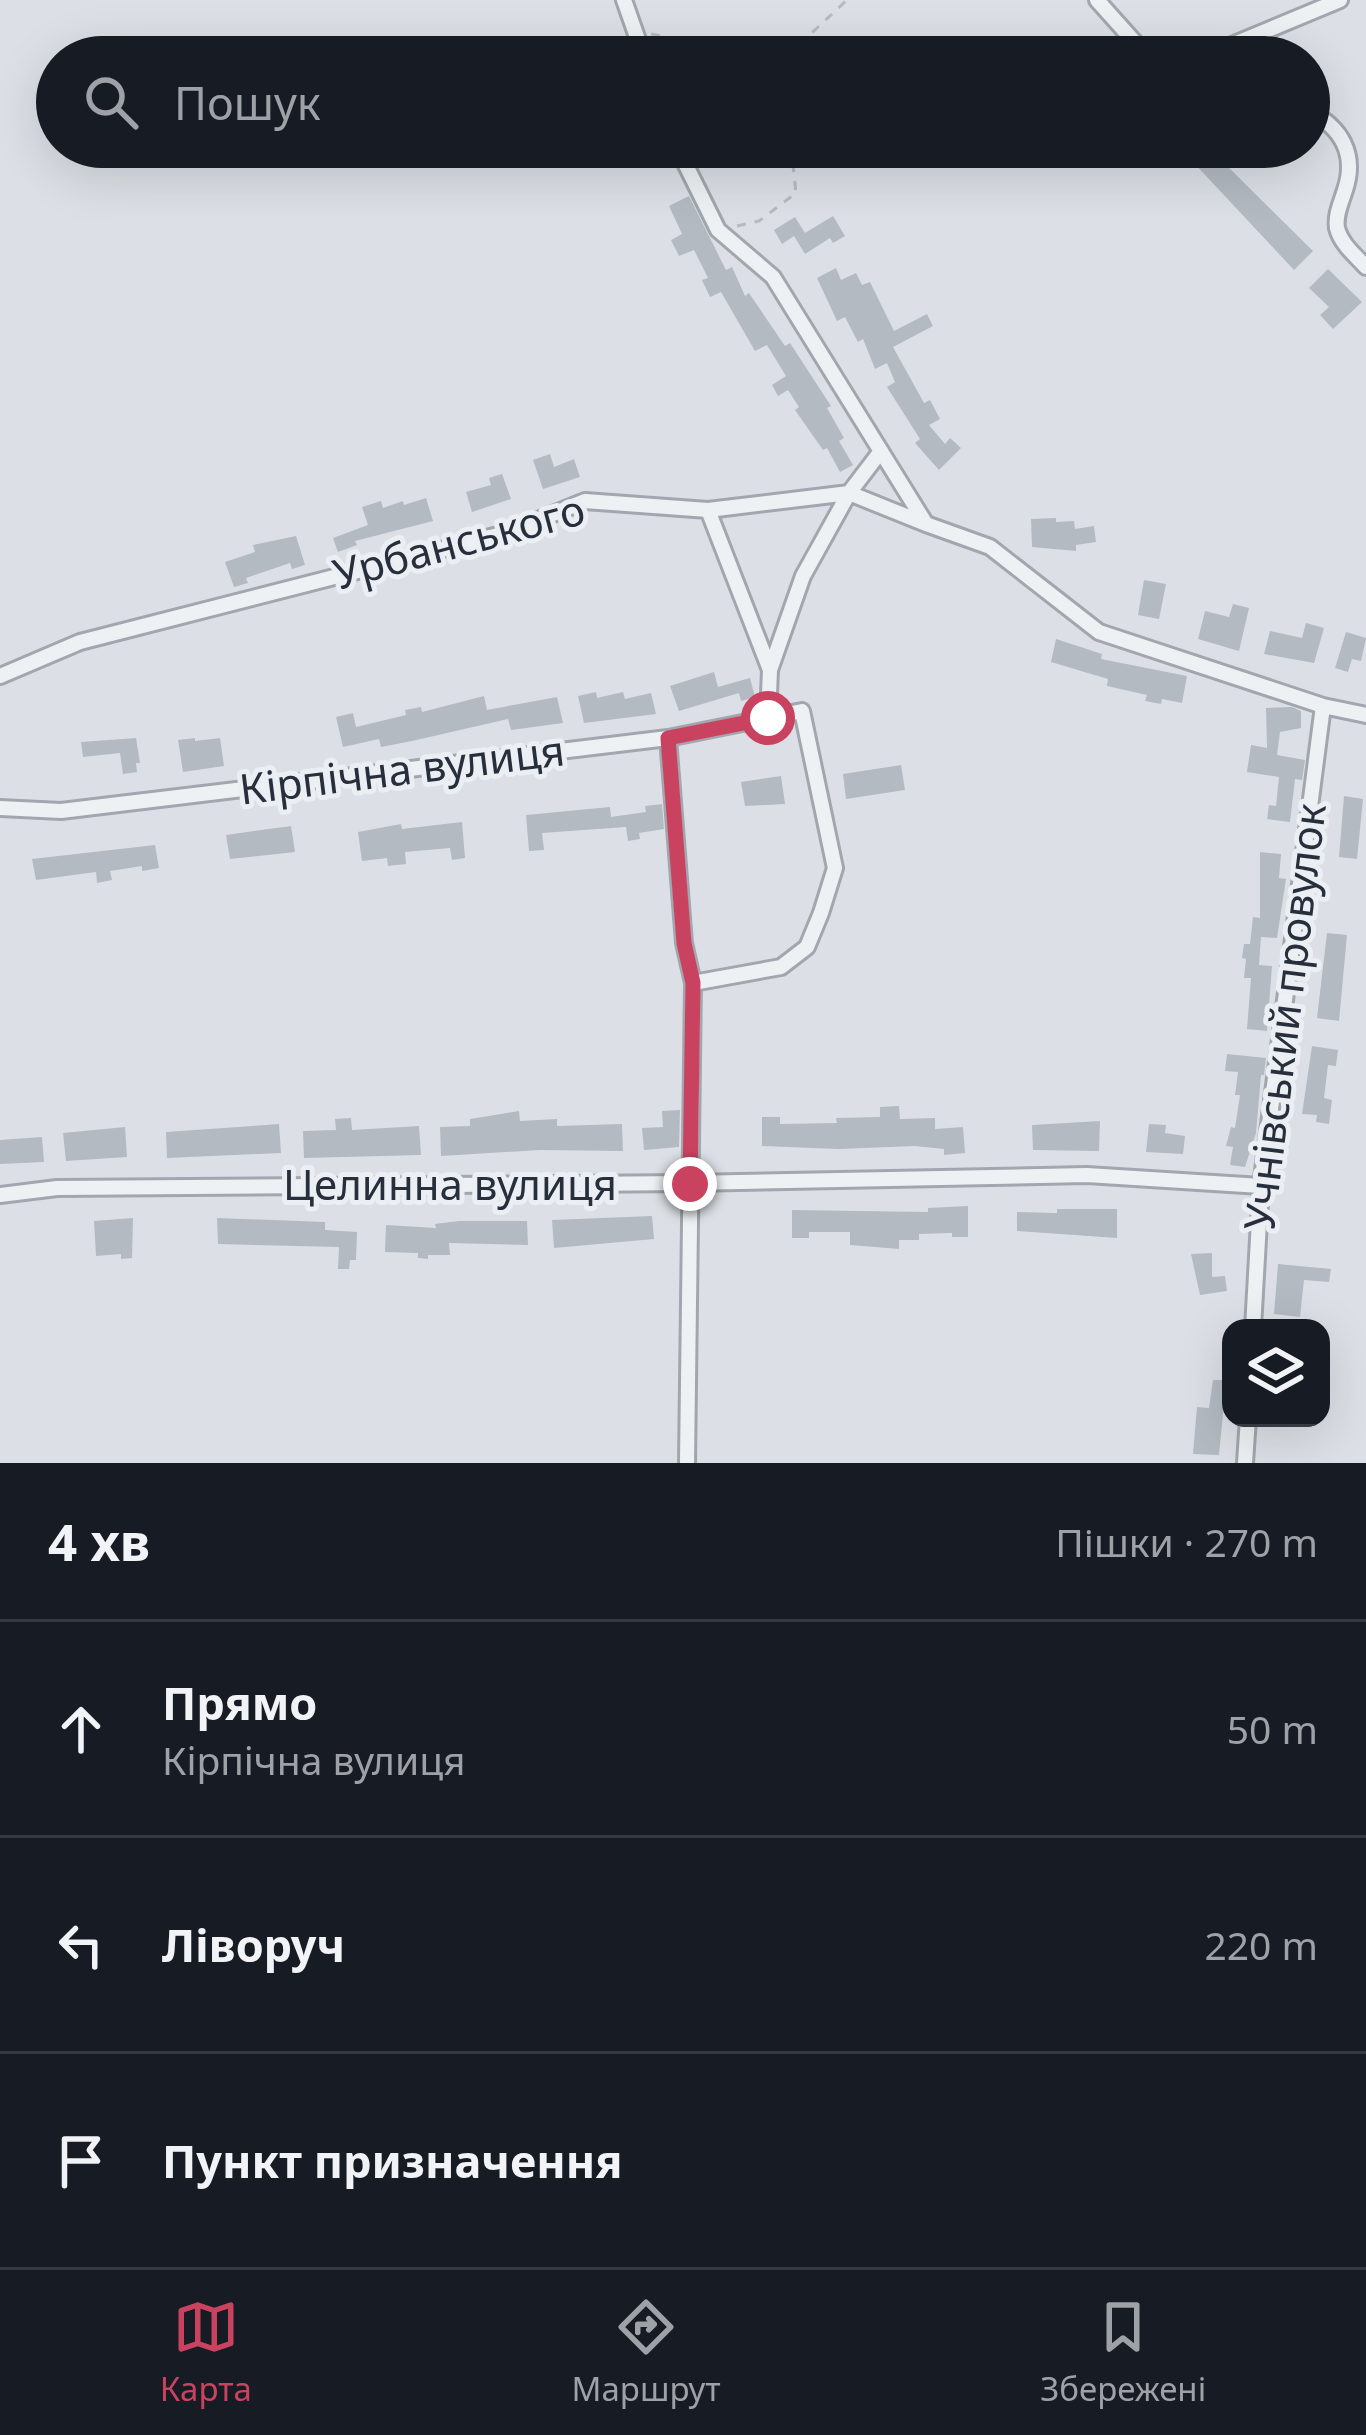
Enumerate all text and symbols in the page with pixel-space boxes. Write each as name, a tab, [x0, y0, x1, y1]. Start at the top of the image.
search box	[36, 36, 1330, 168]
icon: search	[78, 69, 144, 135]
text: Пошук	[174, 72, 321, 133]
street label: Урбанського	[327, 480, 591, 601]
route start	[741, 691, 795, 745]
street label: Кiрпiчна вулиця	[236, 720, 568, 817]
street label: Учнівський провулок	[1229, 800, 1338, 1233]
street label: Целинна вулиця	[283, 1155, 617, 1212]
route end	[663, 1157, 717, 1211]
map controls	[1222, 1319, 1330, 1427]
button: layers	[1222, 1319, 1330, 1427]
text: 4 хв	[48, 1506, 150, 1576]
text: Пішки · 270 m	[1055, 1515, 1318, 1568]
text: Прямо	[162, 1672, 317, 1733]
icon: ahead	[48, 1696, 114, 1762]
text: 50 m	[1227, 1702, 1318, 1755]
text: Кiрпiчна вулиця	[162, 1733, 466, 1786]
icon: left	[48, 1912, 114, 1978]
text: Ліворуч	[162, 1914, 345, 1975]
text: 220 m	[1204, 1918, 1318, 1971]
icon: arrive	[48, 2128, 114, 2194]
text: Пункт призначення	[162, 2130, 623, 2191]
tab: Карта	[160, 2294, 252, 2411]
tab: Маршрут	[572, 2294, 721, 2411]
tab: Збережені	[1040, 2294, 1206, 2411]

